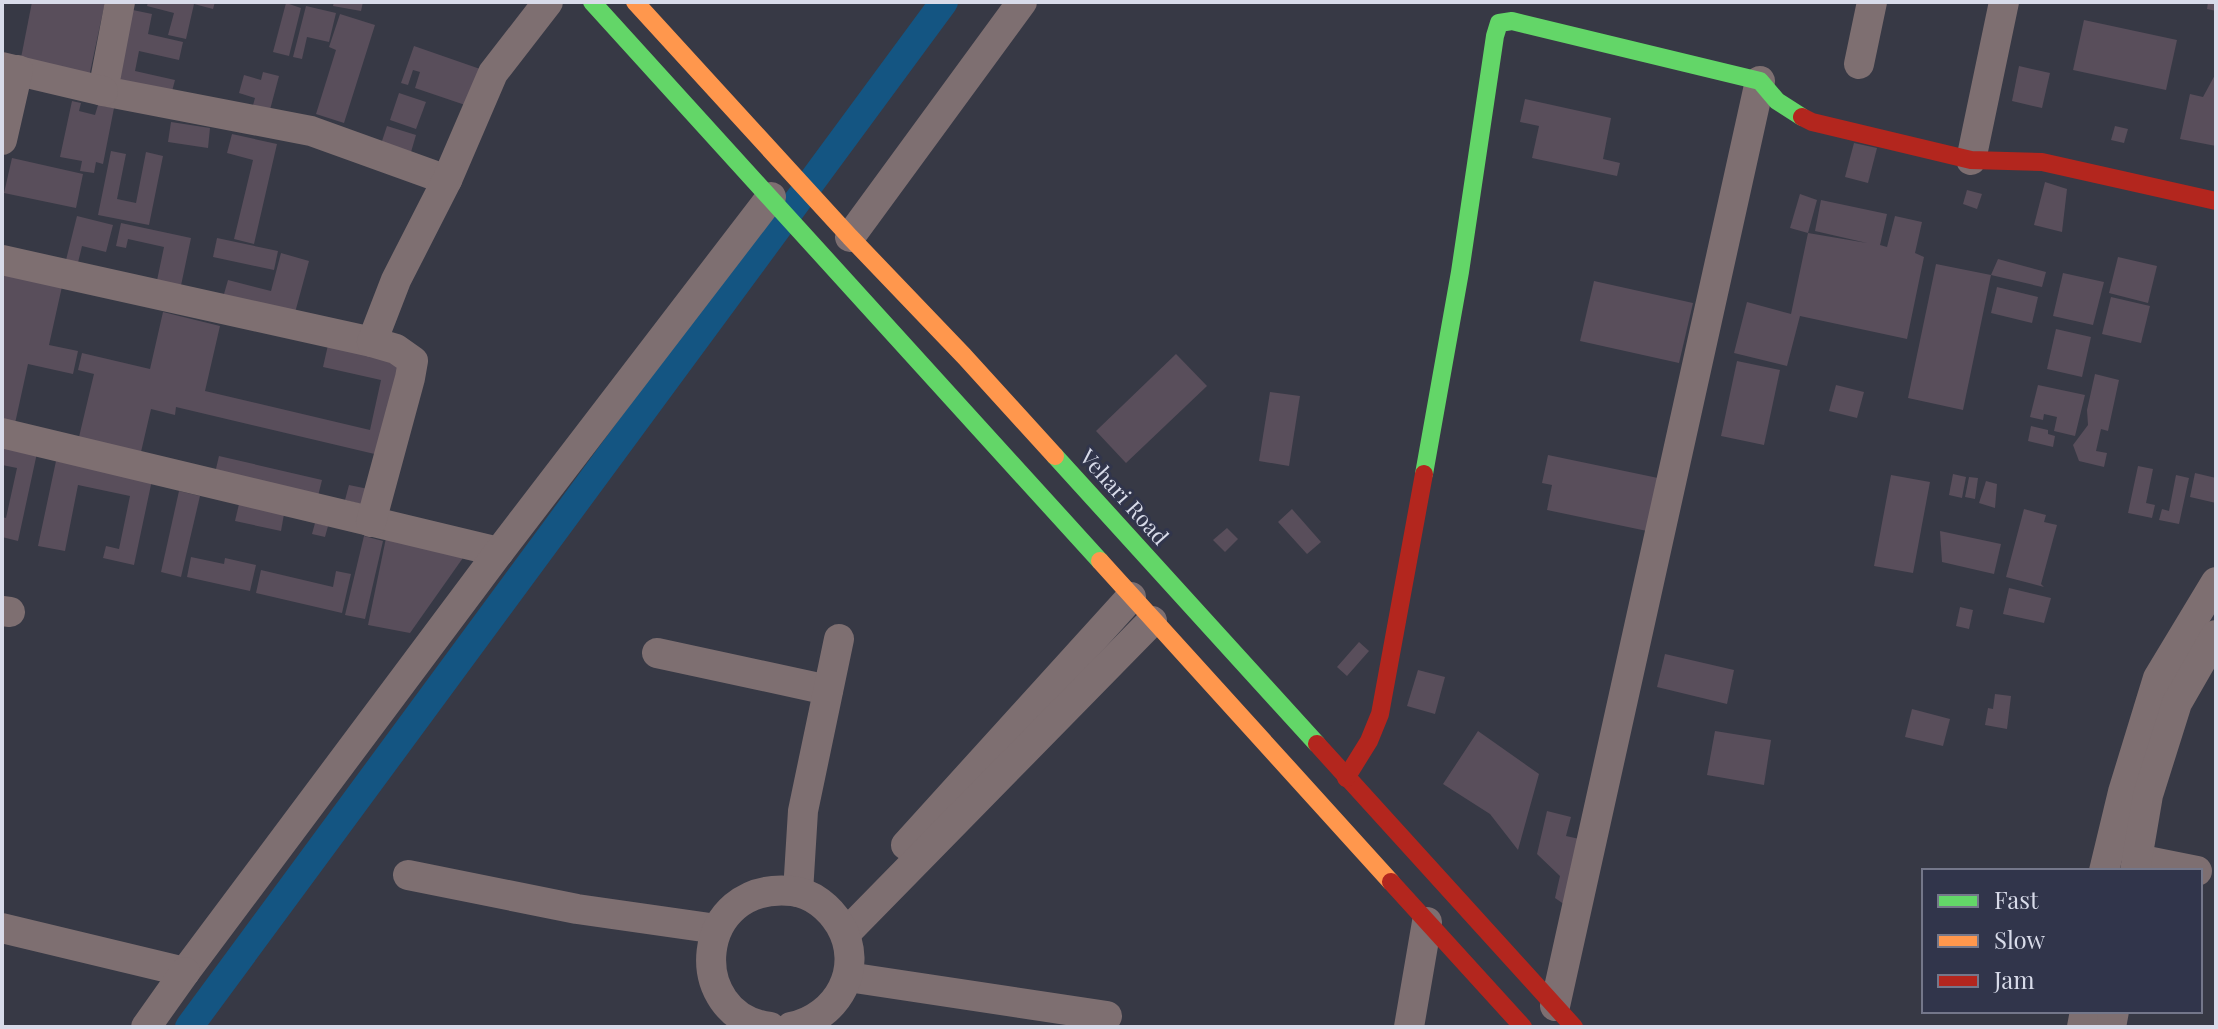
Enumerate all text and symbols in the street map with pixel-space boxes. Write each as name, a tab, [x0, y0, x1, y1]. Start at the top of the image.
street label: Vehari Road	[1073, 441, 1176, 551]
legend	[1922, 869, 2202, 1013]
text: Fast	[1994, 883, 2039, 915]
text: Slow	[1994, 923, 2046, 955]
text: Jam	[1993, 963, 2035, 995]

